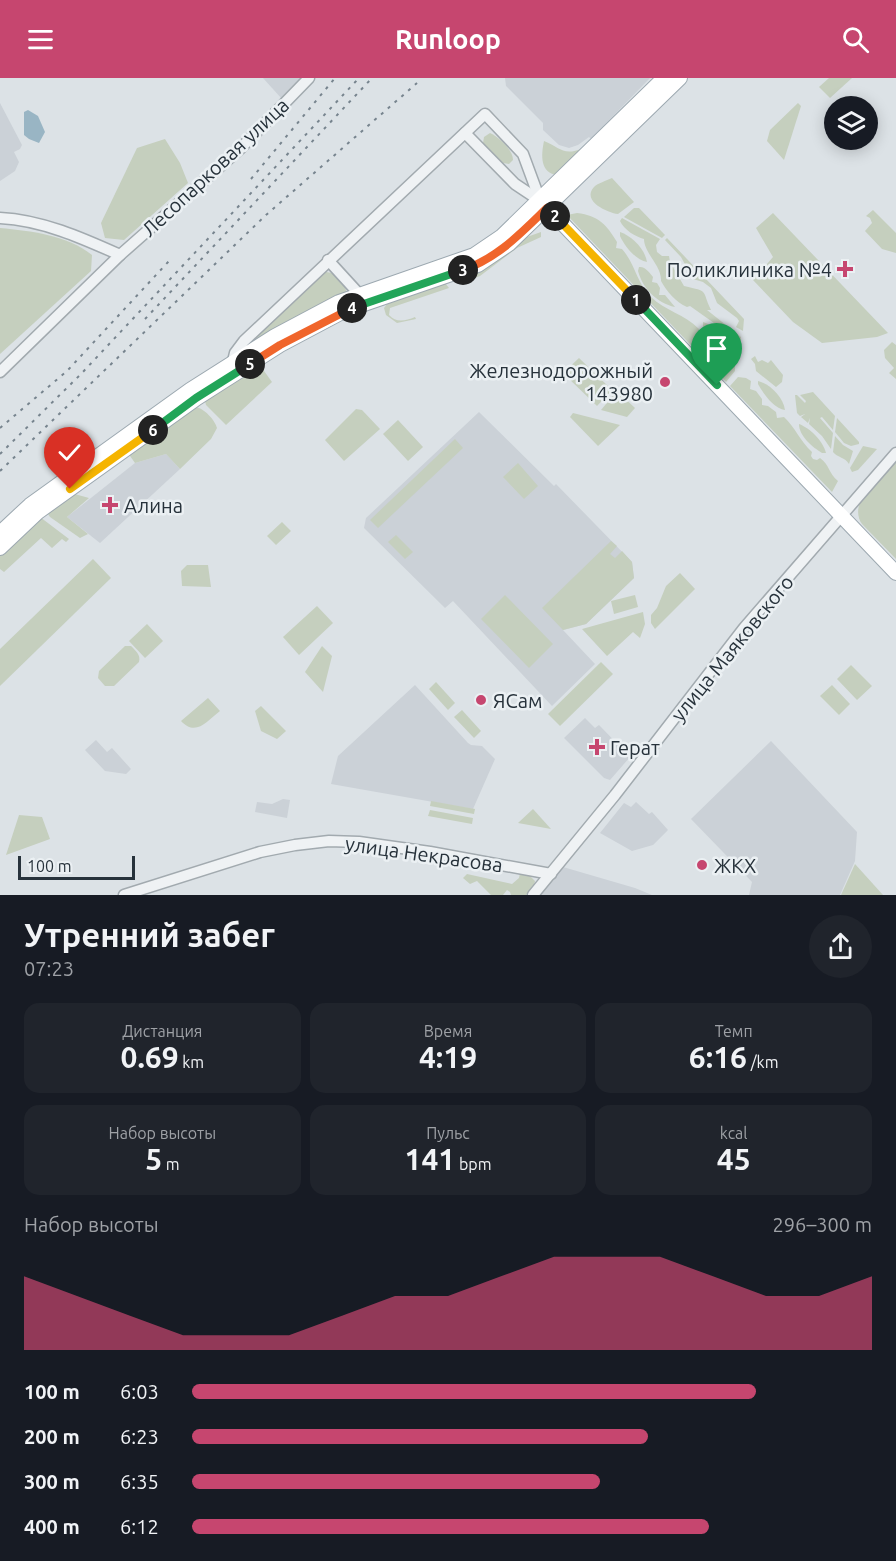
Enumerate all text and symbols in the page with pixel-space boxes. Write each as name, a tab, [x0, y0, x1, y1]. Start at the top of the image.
icon: menu	[24, 23, 57, 56]
icon: search	[839, 23, 872, 56]
text: Runloop	[395, 24, 501, 54]
street label: Лесопарковая улица	[137, 93, 293, 241]
map controls	[824, 96, 878, 150]
button: layers	[824, 96, 878, 150]
pin: 2	[540, 201, 570, 231]
text: 2	[550, 207, 560, 225]
pin: 3	[448, 255, 478, 285]
place label: Поликлиника №4	[667, 258, 832, 281]
marker: Поликлиника №4	[836, 260, 854, 278]
text: 3	[458, 261, 468, 279]
pin: 1	[621, 285, 651, 315]
text: 1	[631, 291, 641, 309]
pin: 4	[337, 293, 367, 323]
text: 4	[347, 299, 357, 317]
pin	[691, 323, 742, 385]
icon: arrive	[700, 332, 733, 365]
pin: 5	[235, 349, 265, 379]
text: 5	[245, 355, 255, 373]
place label: Железнодорожный 143980	[469, 359, 653, 405]
marker: Железнодорожный 143980	[658, 375, 672, 389]
pin: 6	[138, 415, 168, 445]
text: 6	[148, 421, 158, 439]
pin	[44, 427, 95, 489]
icon: check	[53, 436, 86, 469]
place label: Алина	[124, 494, 183, 517]
marker: Алина	[101, 496, 119, 514]
street label: улица Маяковского	[666, 570, 798, 726]
place label: ЯСам	[493, 689, 543, 712]
marker: ЯСам	[474, 693, 488, 707]
place label: Герат	[610, 736, 660, 759]
marker: Герат	[588, 738, 606, 756]
street label: улица Некрасова	[344, 832, 504, 876]
scale bar	[18, 853, 135, 881]
place label: ЖКХ	[714, 854, 756, 877]
text: 100 m	[27, 857, 72, 875]
marker: ЖКХ	[695, 858, 709, 872]
button: share	[809, 915, 872, 978]
text: Утренний забег	[24, 916, 275, 953]
text: 07:23	[24, 957, 74, 980]
text: Дистанция	[122, 1022, 202, 1040]
text: Время	[424, 1022, 472, 1040]
text: Темп	[715, 1022, 753, 1040]
text: 0.69	[120, 1040, 179, 1074]
text: 4:19	[419, 1040, 477, 1074]
text: 6:16	[689, 1040, 747, 1074]
text: km	[179, 1053, 204, 1071]
text: /km	[747, 1053, 778, 1071]
text: Набор высоты	[109, 1124, 216, 1142]
text: Пульс	[426, 1124, 470, 1142]
text: kcal	[720, 1124, 747, 1142]
text: 5	[145, 1142, 162, 1176]
text: 141	[405, 1142, 455, 1176]
text: 45	[717, 1142, 751, 1176]
text: m	[162, 1155, 180, 1173]
text: bpm	[455, 1155, 491, 1173]
text: Набор высоты	[24, 1213, 159, 1236]
text: 296–300 m	[773, 1213, 872, 1236]
text: 100 m	[24, 1380, 80, 1403]
text: 6:03	[120, 1380, 159, 1403]
text: 200 m	[24, 1425, 80, 1448]
text: 6:23	[120, 1425, 159, 1448]
text: 300 m	[24, 1470, 80, 1493]
text: 6:35	[120, 1470, 159, 1493]
text: 400 m	[24, 1515, 80, 1538]
text: 6:12	[120, 1515, 159, 1538]

